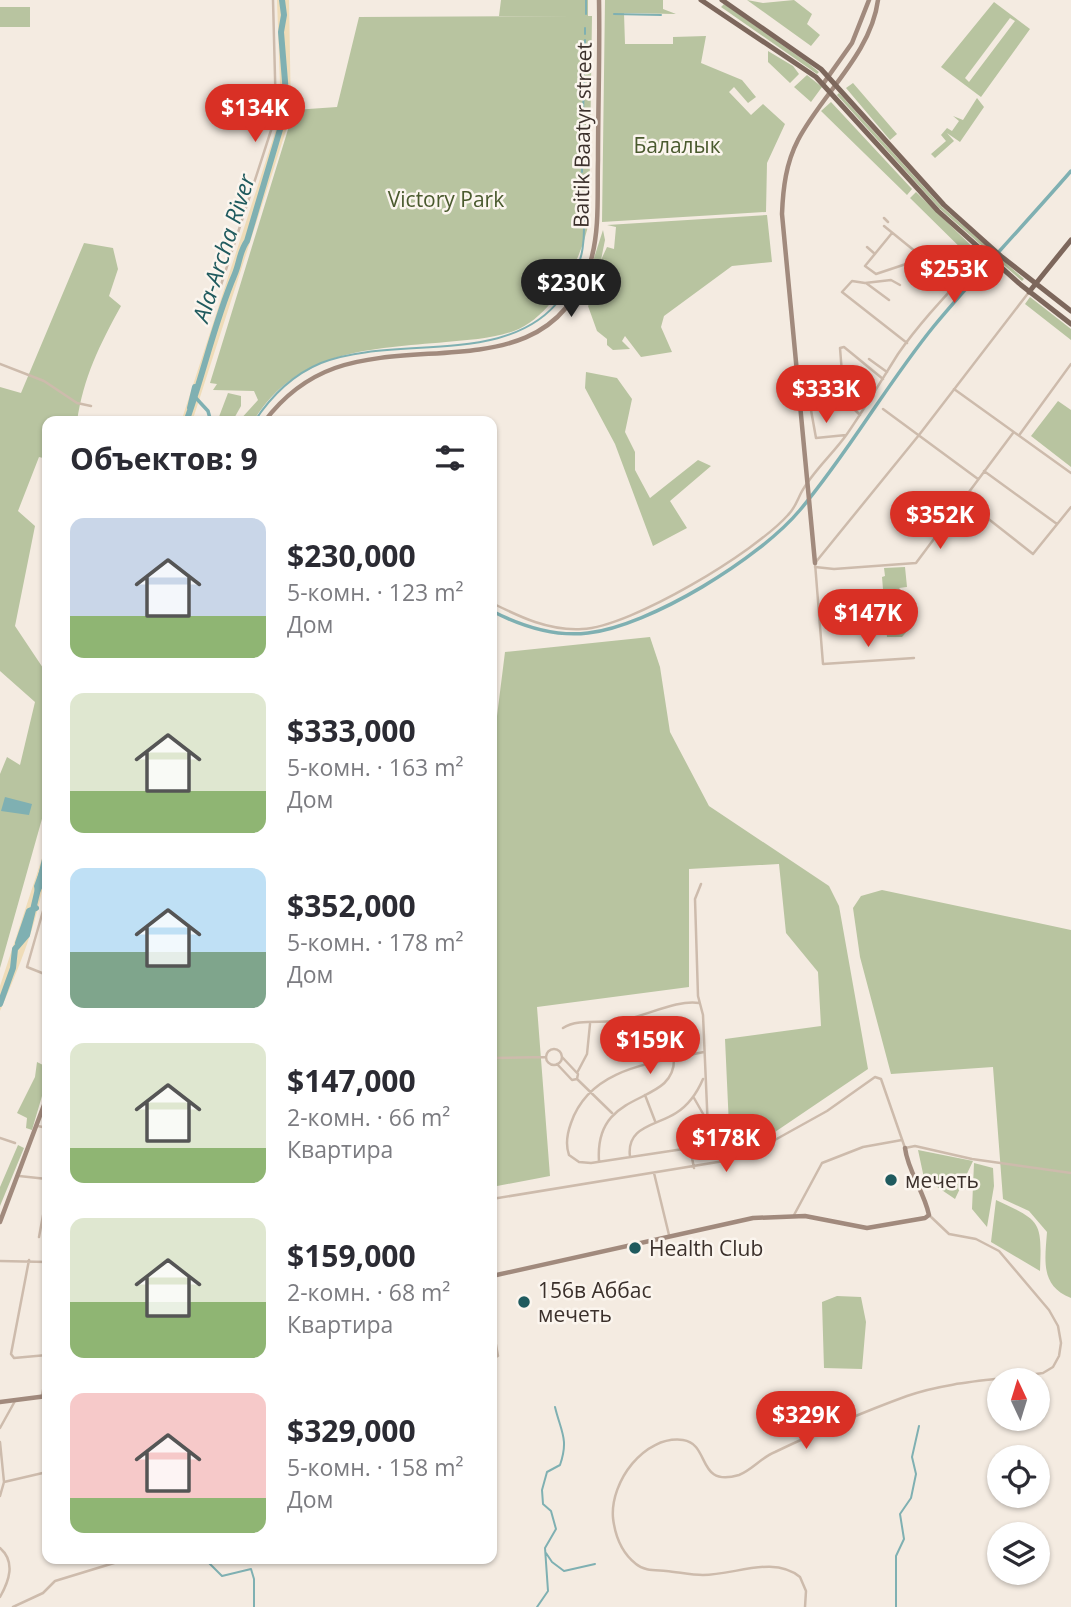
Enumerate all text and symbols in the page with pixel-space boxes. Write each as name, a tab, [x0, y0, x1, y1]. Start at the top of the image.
street label: Baitik Baatyr street	[566, 42, 598, 228]
pin: $134K	[206, 85, 304, 144]
text: $134K	[221, 91, 289, 123]
park label: Балалык	[633, 131, 721, 159]
water label: Ala-Archa River	[183, 169, 262, 328]
park label: Victory Park	[388, 185, 504, 213]
pin: $253K	[905, 246, 1003, 305]
text: $253K	[920, 252, 988, 284]
pin: $230K	[522, 260, 620, 319]
text: $230K	[537, 266, 605, 298]
pin: $333K	[777, 366, 875, 425]
text: $333K	[792, 372, 860, 404]
text: Объектов: 9	[70, 438, 258, 479]
icon: filters	[431, 439, 469, 477]
pin: $352K	[891, 491, 989, 551]
text: $352K	[906, 498, 974, 530]
text: $230,000	[287, 535, 416, 576]
icon: home	[126, 546, 210, 630]
text: 5-комн. · 123 m²	[287, 576, 463, 608]
pin: $147K	[819, 590, 917, 649]
text: $147K	[834, 596, 902, 628]
text: Дом	[287, 608, 333, 640]
text: $333,000	[287, 710, 416, 751]
icon: home	[126, 721, 210, 805]
text: 5-комн. · 163 m²	[287, 751, 463, 783]
text: Дом	[287, 783, 333, 815]
text: $352,000	[287, 885, 416, 926]
icon: home	[126, 896, 210, 980]
text: 5-комн. · 178 m²	[287, 926, 463, 958]
text: Дом	[287, 958, 333, 990]
pin: $159K	[601, 1016, 699, 1076]
text: $159K	[616, 1023, 684, 1055]
text: $147,000	[287, 1060, 416, 1101]
icon: home	[126, 1071, 210, 1155]
text: 2-комн. · 66 m²	[287, 1101, 450, 1133]
pin: $178K	[677, 1114, 775, 1174]
text: $178K	[692, 1121, 760, 1153]
text: Квартира	[287, 1133, 393, 1165]
place label: мечеть	[905, 1166, 979, 1194]
marker: мечеть	[883, 1172, 899, 1188]
place label: Health Club	[649, 1234, 763, 1262]
text: $159,000	[287, 1235, 416, 1276]
marker: Health Club	[627, 1240, 643, 1256]
icon: home	[126, 1246, 210, 1330]
text: 2-комн. · 68 m²	[287, 1276, 450, 1308]
place label: 156в Аббас мечеть	[538, 1276, 652, 1328]
marker: 156в Аббас мечеть	[516, 1294, 532, 1310]
text: Квартира	[287, 1308, 393, 1340]
north arrow	[987, 1368, 1050, 1432]
map controls	[987, 1368, 1050, 1585]
pin: $329K	[757, 1392, 855, 1451]
text: $329K	[772, 1398, 840, 1430]
text: $329,000	[287, 1410, 416, 1451]
icon: home	[126, 1421, 210, 1505]
button: locate	[987, 1445, 1050, 1508]
text: 5-комн. · 158 m²	[287, 1451, 463, 1483]
text: Дом	[287, 1483, 333, 1515]
button: layers	[987, 1522, 1050, 1585]

